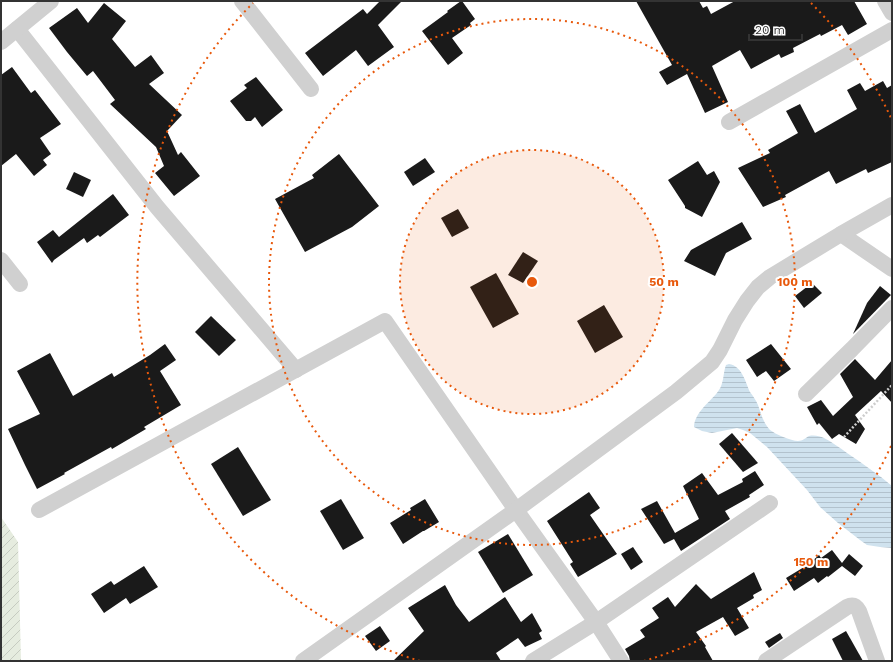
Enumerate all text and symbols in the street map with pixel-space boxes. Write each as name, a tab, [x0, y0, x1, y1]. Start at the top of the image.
scale bar	[749, 16, 802, 42]
text: 20 m	[755, 23, 785, 37]
centre of rings	[525, 275, 539, 289]
text: 50 m	[649, 275, 679, 289]
text: 100 m	[777, 275, 813, 289]
text: 150 m	[794, 555, 828, 569]

